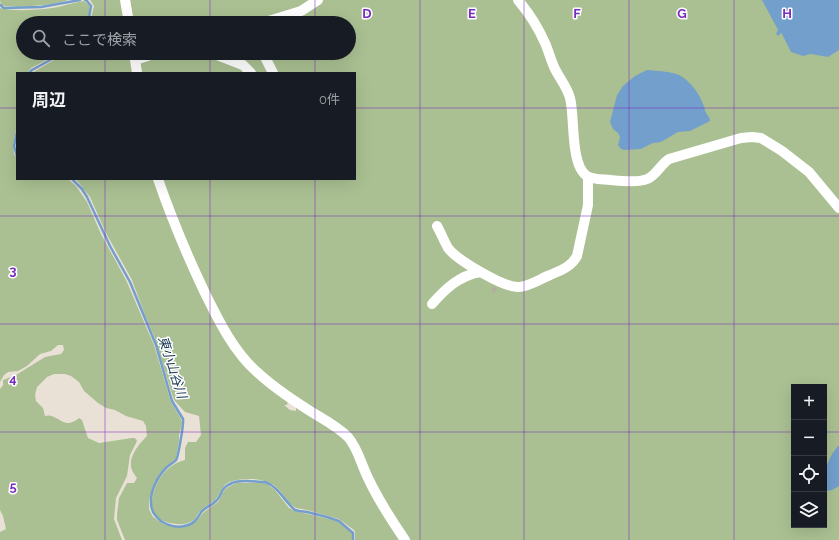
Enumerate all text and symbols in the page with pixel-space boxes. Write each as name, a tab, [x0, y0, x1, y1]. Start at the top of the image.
text: D	[362, 6, 372, 21]
text: E	[468, 6, 476, 21]
text: F	[573, 6, 581, 21]
text: G	[677, 6, 687, 21]
text: H	[782, 6, 792, 21]
search box	[16, 16, 356, 60]
icon: search	[30, 27, 52, 49]
text: ここで検索	[62, 31, 137, 49]
text: 周辺	[32, 90, 66, 110]
text: 0件	[319, 92, 340, 107]
text: 3	[9, 263, 17, 278]
water label: 東小山谷川	[155, 334, 190, 402]
text: 4	[9, 371, 17, 386]
map controls	[791, 384, 827, 528]
button: +	[791, 384, 827, 420]
button: −	[791, 420, 827, 456]
button: locate	[791, 456, 827, 492]
text: 5	[9, 479, 17, 494]
button: layers	[791, 492, 827, 528]

